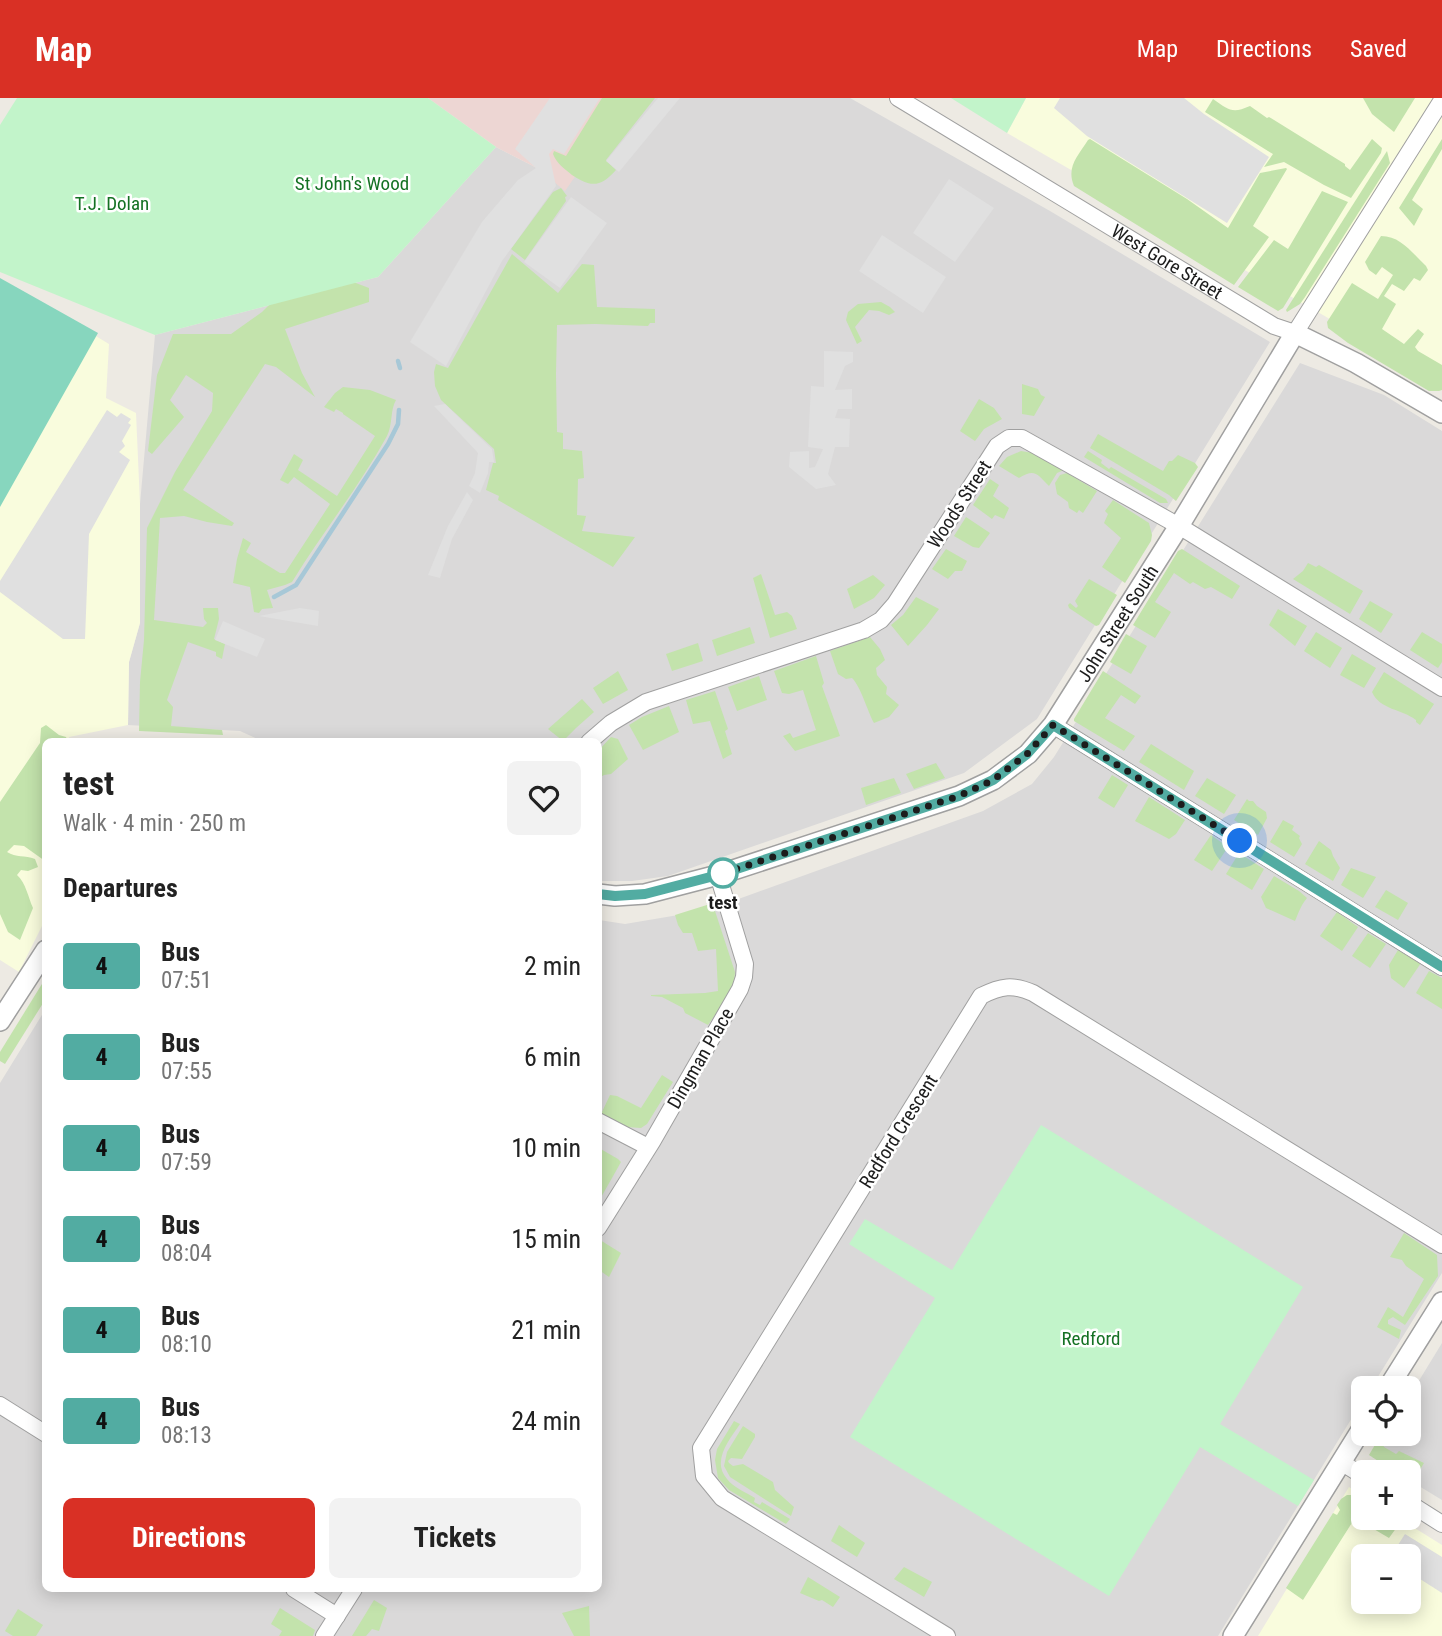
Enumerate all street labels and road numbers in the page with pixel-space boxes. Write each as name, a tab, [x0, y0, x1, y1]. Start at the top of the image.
street label: West Gore Street	[1107, 219, 1227, 304]
street label: Woods Street	[922, 456, 996, 553]
street label: John Street South	[1072, 561, 1163, 686]
street label: Dingman Place	[662, 1004, 739, 1113]
street label: Redford Crescent	[854, 1070, 943, 1192]

